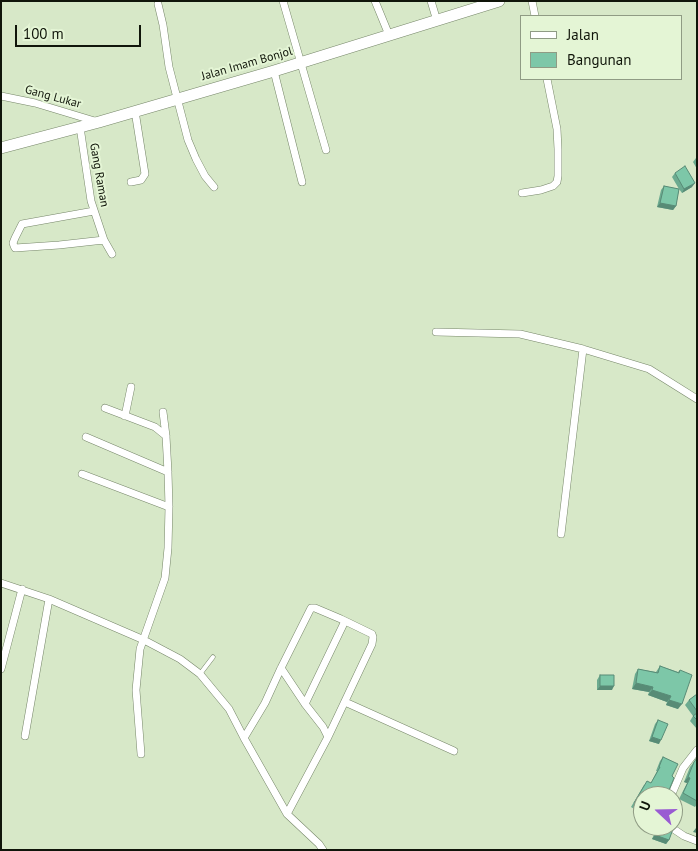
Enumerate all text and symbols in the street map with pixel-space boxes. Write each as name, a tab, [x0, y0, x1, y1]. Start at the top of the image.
scale bar	[18, 15, 144, 47]
legend	[520, 15, 683, 80]
text: 100 m	[23, 24, 64, 43]
text: Jalan	[567, 25, 599, 44]
street label: Jalan Imam Bonjol	[200, 44, 294, 84]
text: Bangunan	[567, 50, 631, 69]
street label: Gang Lukar	[23, 83, 83, 111]
street label: Gang Raman	[86, 142, 112, 208]
north arrow	[633, 786, 683, 836]
text: U	[635, 799, 655, 813]

